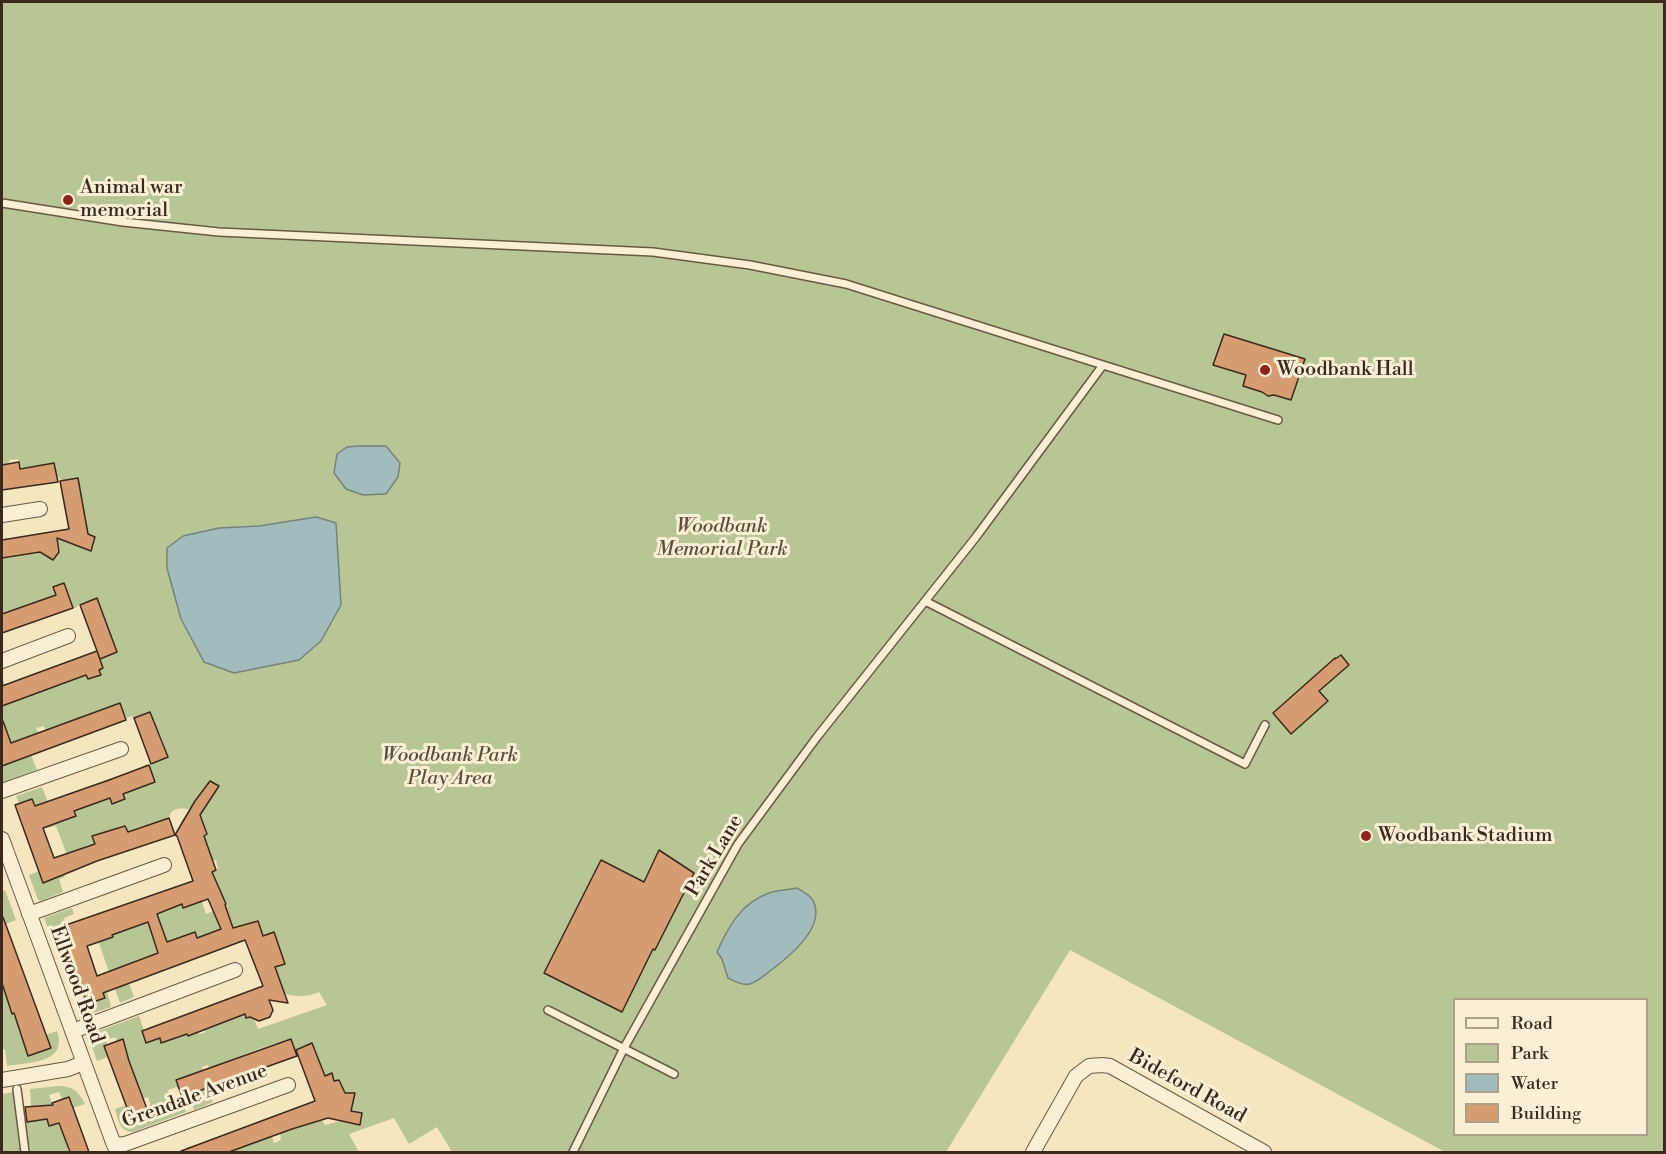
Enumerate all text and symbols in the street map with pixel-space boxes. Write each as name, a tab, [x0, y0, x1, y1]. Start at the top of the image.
place label: Animal war memorial	[80, 176, 183, 223]
marker: Animal war memorial	[61, 193, 75, 207]
place label: Woodbank Hall	[1277, 358, 1414, 382]
marker: Woodbank Hall	[1258, 363, 1272, 377]
park label: Woodbank Memorial Park	[656, 515, 788, 562]
park label: Woodbank Park Play Area	[382, 744, 518, 791]
street label: Park Lane	[681, 811, 749, 901]
place label: Woodbank Stadium	[1378, 824, 1552, 848]
marker: Woodbank Stadium	[1359, 829, 1373, 843]
street label: Ellwood Road	[44, 923, 108, 1047]
legend	[1453, 998, 1648, 1136]
text: Road	[1511, 1012, 1553, 1035]
text: Park	[1511, 1042, 1548, 1065]
street label: Bideford Road	[1124, 1045, 1250, 1129]
street label: Grendale Avenue	[119, 1060, 271, 1134]
text: Water	[1511, 1072, 1558, 1095]
text: Building	[1511, 1102, 1581, 1125]

